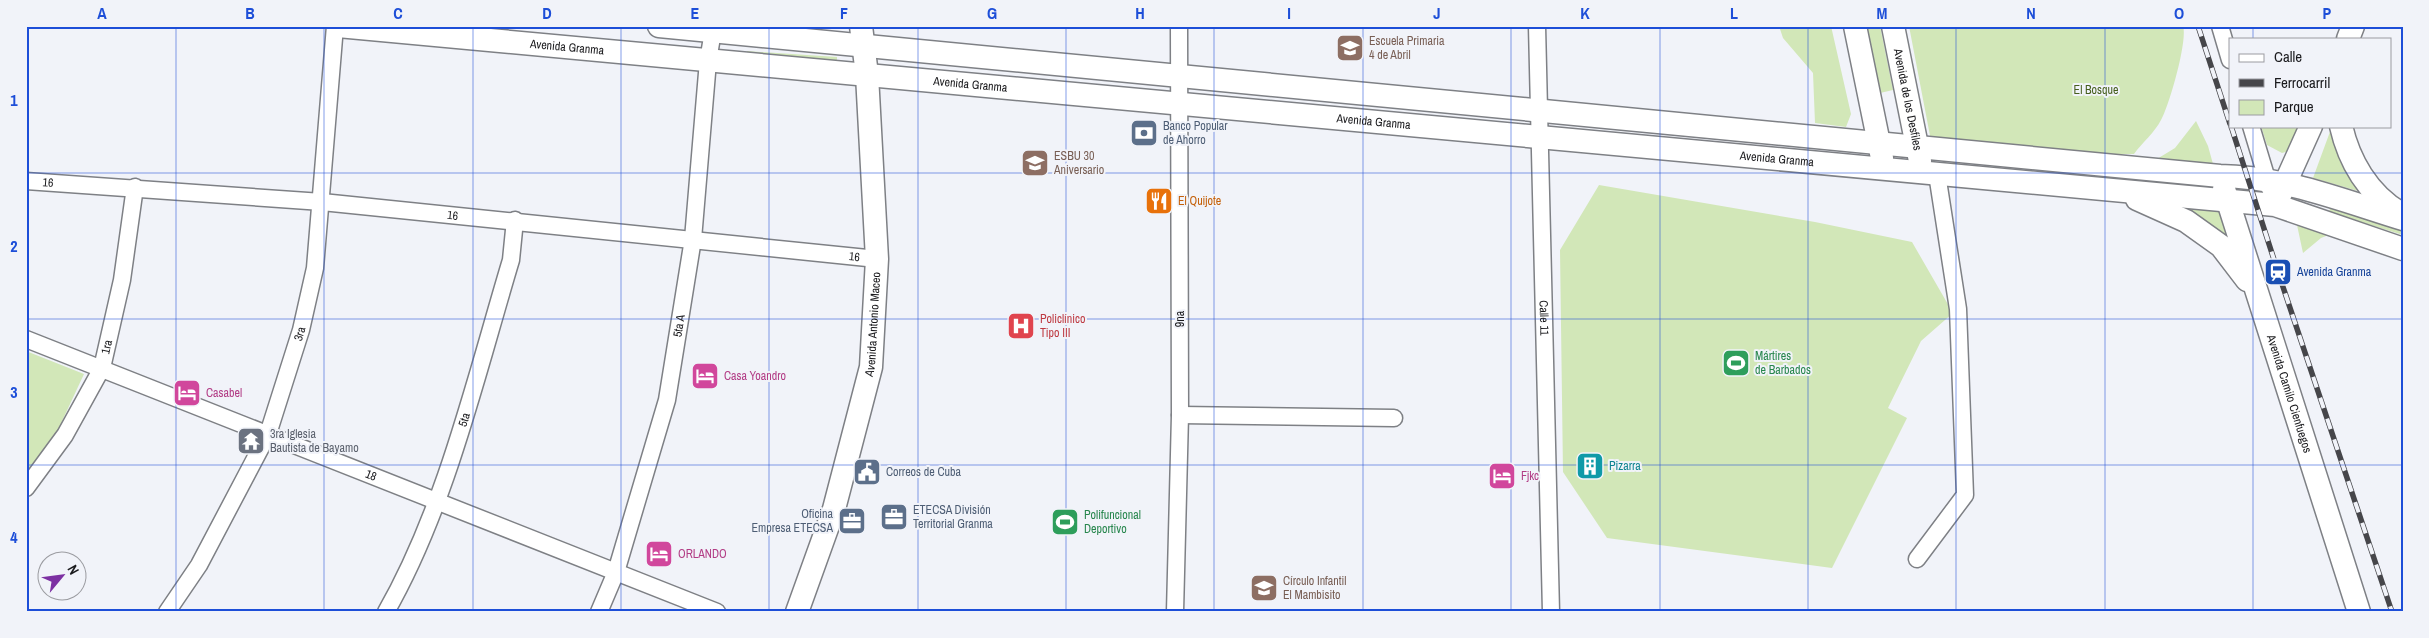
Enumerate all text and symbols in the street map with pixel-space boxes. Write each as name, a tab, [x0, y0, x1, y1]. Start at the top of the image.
text: A	[97, 2, 107, 24]
text: B	[245, 2, 255, 24]
text: C	[393, 2, 403, 24]
text: D	[542, 2, 552, 24]
text: E	[691, 2, 700, 24]
text: F	[840, 2, 848, 24]
text: G	[987, 2, 997, 24]
text: H	[1135, 2, 1145, 24]
text: I	[1287, 2, 1291, 24]
text: J	[1433, 2, 1441, 24]
text: K	[1580, 2, 1590, 24]
text: L	[1730, 2, 1738, 24]
text: M	[1877, 2, 1888, 24]
text: N	[2026, 2, 2036, 24]
text: O	[2174, 2, 2184, 24]
text: P	[2323, 2, 2332, 24]
school or university icon: Escuela Primaria 4 de Abril	[1335, 33, 1365, 63]
place label: Escuela Primaria 4 de Abril	[1369, 33, 1445, 63]
street label: Avenida Granma	[528, 36, 605, 59]
legend	[2229, 38, 2392, 128]
street label: Avenida de los Desfiles	[1890, 46, 1926, 152]
text: Calle	[2274, 46, 2302, 67]
text: Ferrocarril	[2274, 72, 2330, 93]
street label: Avenida Granma	[932, 73, 1009, 96]
park label: El Bosque	[2074, 82, 2118, 98]
text: 1	[10, 89, 18, 111]
text: Parque	[2274, 96, 2314, 117]
street label: Avenida Granma	[1335, 110, 1412, 133]
bank icon: Banco Popular de Ahorro	[1129, 118, 1159, 148]
place label: Banco Popular de Ahorro	[1163, 118, 1228, 148]
street label: Avenida Granma	[1738, 147, 1815, 170]
school or university icon: ESBU 30 Aniversario	[1020, 148, 1050, 178]
place label: ESBU 30 Aniversario	[1053, 148, 1104, 178]
street label: 16	[42, 174, 54, 191]
restaurant icon: El Quijote	[1144, 186, 1174, 216]
place label: El Quijote	[1178, 193, 1221, 209]
street label: 16	[446, 207, 459, 224]
text: 2	[10, 235, 18, 257]
street label: 16	[848, 248, 861, 265]
station icon: Avenida Granma	[2263, 257, 2293, 287]
place label: Avenida Granma	[2296, 264, 2372, 280]
street label: Avenida Antonio Maceo	[861, 272, 884, 379]
street label: Calle 11	[1536, 300, 1552, 336]
street label: 9na	[1172, 310, 1188, 327]
hospital icon: Policlínico Tipo III	[1006, 311, 1036, 341]
place label: Policlínico Tipo III	[1040, 311, 1085, 341]
street label: 5ta A	[669, 313, 689, 338]
street label: 3ra	[290, 325, 310, 343]
street label: Avenida Camilo Cienfuegos	[2263, 332, 2316, 455]
street label: 1ra	[97, 338, 116, 356]
sports icon: Mártires de Barbados	[1721, 348, 1751, 378]
place label: Mártires de Barbados	[1755, 348, 1811, 378]
hotel icon: Casa Yoandro	[690, 361, 720, 391]
place label: Casa Yoandro	[724, 368, 786, 384]
hotel icon: Casabel	[172, 378, 202, 408]
text: 3	[10, 381, 18, 403]
place label: Casabel	[206, 385, 242, 401]
street label: 5ta	[455, 410, 474, 429]
temple icon: 3ra Iglesia Bautista de Bayamo	[236, 426, 266, 456]
place label: 3ra Iglesia Bautista de Bayamo	[270, 426, 359, 456]
building icon: Pizarra	[1575, 451, 1605, 481]
public building icon: Correos de Cuba	[852, 457, 882, 487]
place label: Pizarra	[1609, 458, 1641, 474]
hotel icon: Fjkc	[1487, 461, 1517, 491]
place label: Correos de Cuba	[886, 464, 961, 480]
street label: 18	[363, 466, 379, 485]
place label: Fjkc	[1521, 468, 1539, 484]
office icon: ETECSA División Territorial Granma	[879, 502, 909, 532]
place label: ETECSA División Territorial Granma	[913, 502, 993, 532]
place label: Oficina Empresa ETECSA	[752, 506, 834, 536]
office icon: Oficina Empresa ETECSA	[837, 506, 867, 536]
sports icon: Polifuncional Deportivo	[1050, 507, 1080, 537]
place label: Polifuncional Deportivo	[1084, 507, 1141, 537]
text: 4	[10, 526, 18, 548]
hotel icon: ORLANDO	[644, 539, 674, 569]
place label: ORLANDO	[678, 546, 727, 562]
north arrow	[38, 550, 88, 600]
text: N	[63, 562, 83, 578]
school or university icon: Círculo Infantil El Mambisito	[1249, 573, 1279, 603]
place label: Círculo Infantil El Mambisito	[1283, 573, 1346, 603]

